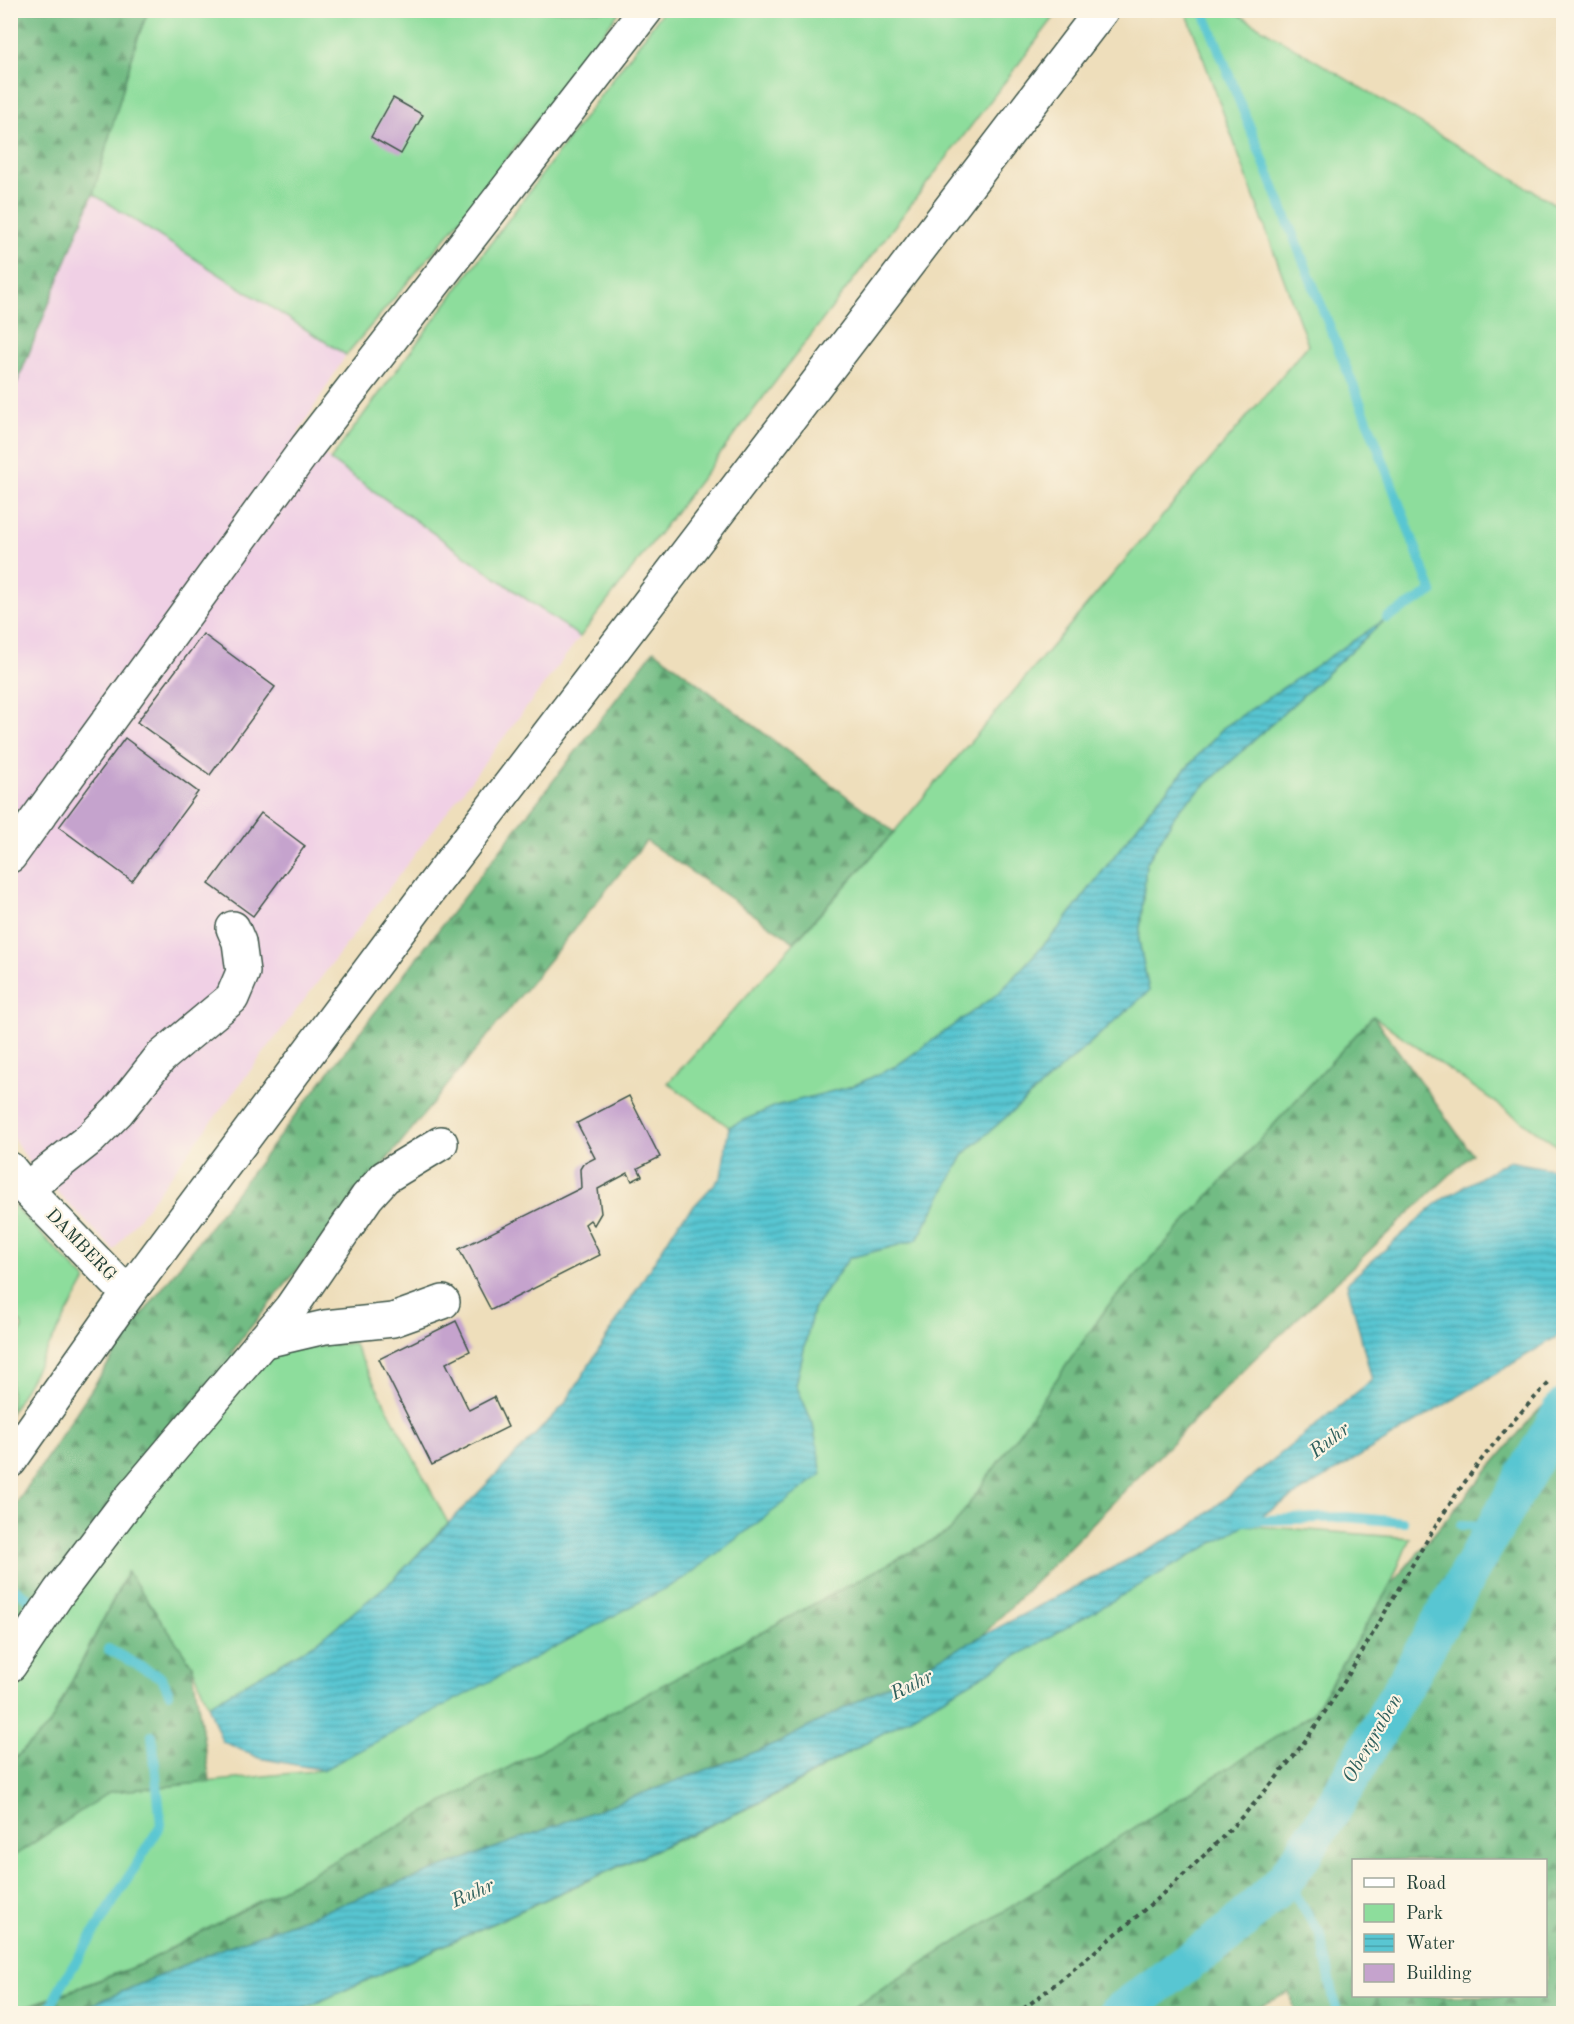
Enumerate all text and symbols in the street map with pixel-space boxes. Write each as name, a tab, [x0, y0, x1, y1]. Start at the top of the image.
street label: DAMBERG	[42, 1206, 120, 1285]
water label: Ruhr	[1305, 1419, 1354, 1463]
water label: Ruhr	[887, 1667, 937, 1706]
water label: Obergraben	[1340, 1691, 1406, 1787]
legend	[1352, 1859, 1547, 1997]
text: Road	[1406, 1875, 1446, 1893]
water label: Ruhr	[448, 1876, 498, 1913]
text: Park	[1406, 1905, 1443, 1923]
text: Water	[1406, 1935, 1455, 1953]
text: Building	[1406, 1965, 1472, 1983]

